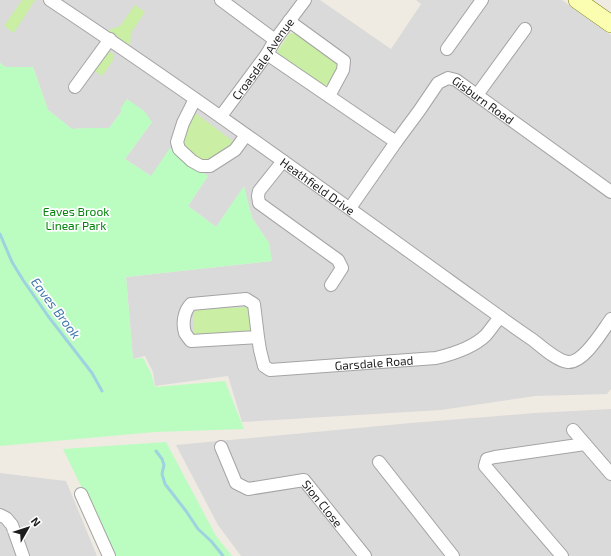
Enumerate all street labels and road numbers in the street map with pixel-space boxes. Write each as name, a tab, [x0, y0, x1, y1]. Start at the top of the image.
street label: Croasdale Avenue	[229, 15, 296, 102]
street label: Gisburn Road	[450, 73, 517, 127]
street label: Heathfield Drive	[278, 155, 358, 217]
street label: Garsdale Road	[334, 353, 414, 372]
street label: Sion Close	[300, 477, 346, 530]

